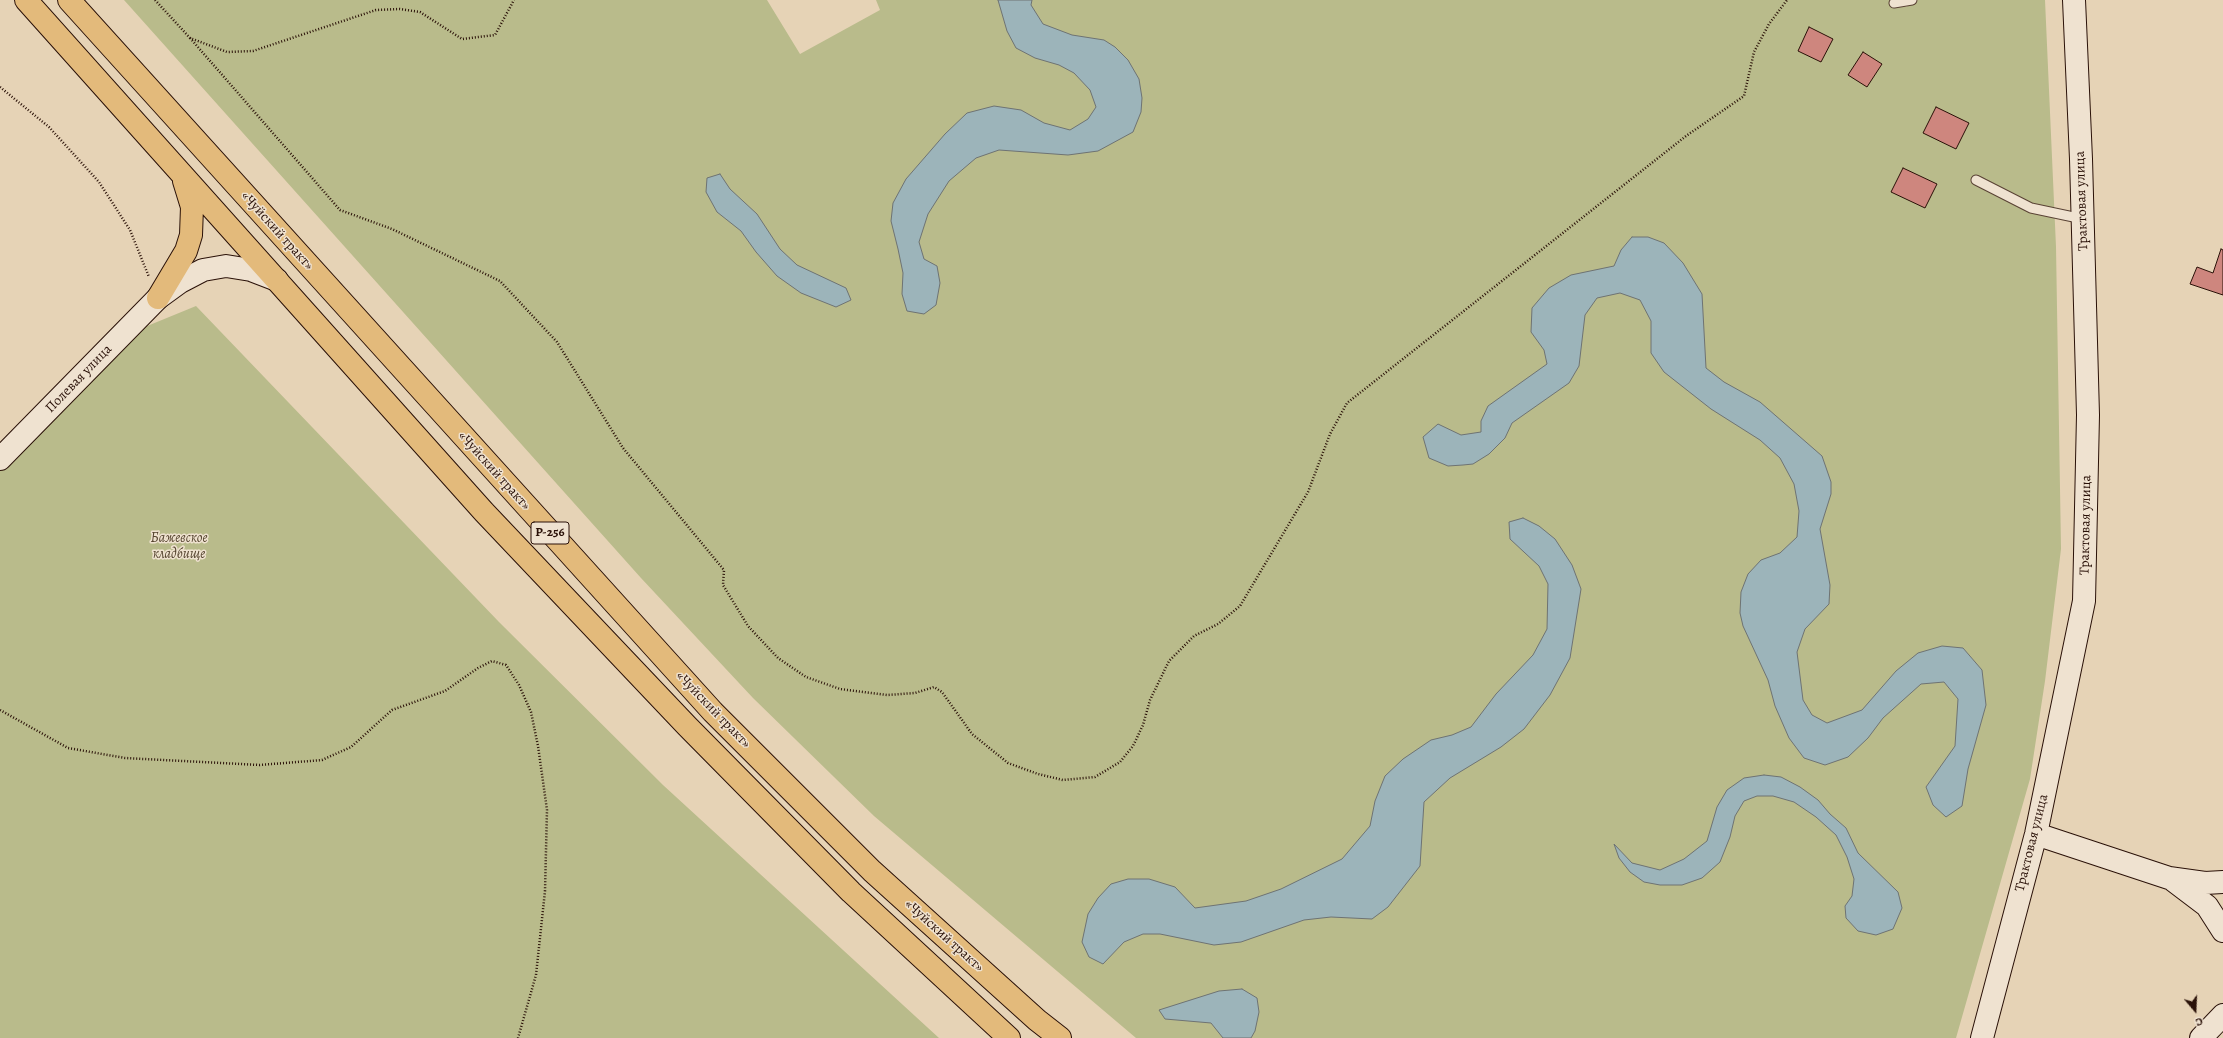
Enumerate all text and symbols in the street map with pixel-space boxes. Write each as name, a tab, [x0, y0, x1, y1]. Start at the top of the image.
street label: Трактовая улица	[2072, 151, 2092, 251]
street label: «Чуйский тракт»	[237, 188, 317, 274]
street label: Полевая улица	[42, 341, 116, 417]
street label: «Чуйский тракт»	[454, 428, 534, 514]
street label: Трактовая улица	[2077, 475, 2095, 575]
road number: Р-256	[531, 522, 569, 544]
park label: Бажевское кладбище	[151, 531, 207, 564]
street label: «Чуйский тракт»	[672, 668, 754, 752]
street label: Трактовая улица	[2012, 792, 2052, 894]
street label: «Чуйский тракт»	[901, 896, 987, 976]
north arrow	[2175, 990, 2215, 1030]
text: С	[2193, 1014, 2205, 1030]

